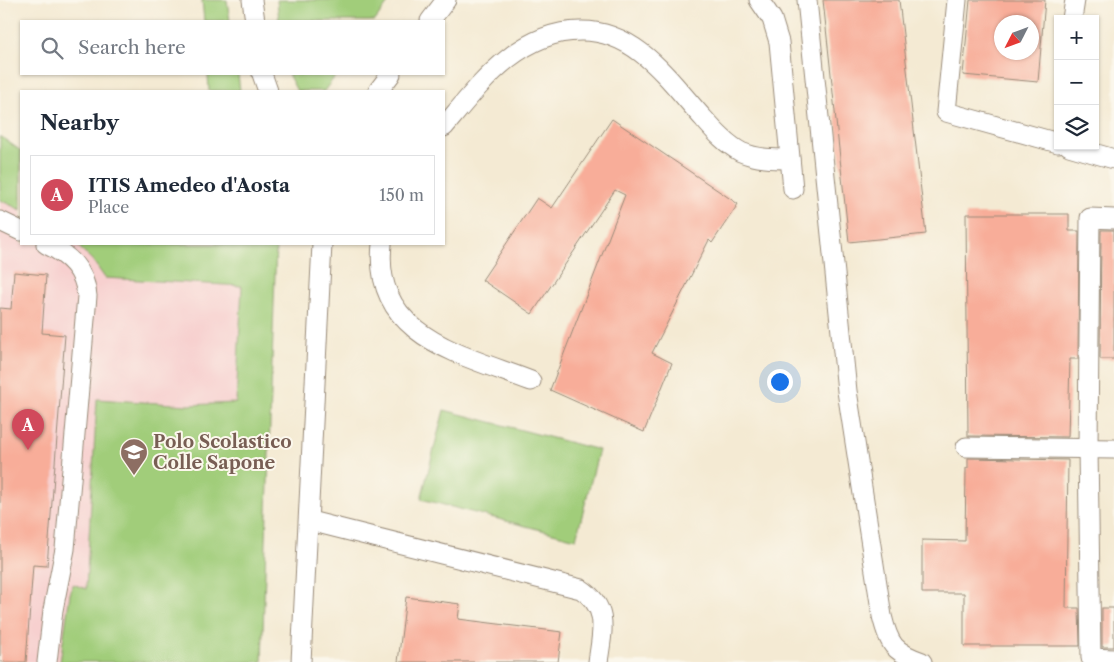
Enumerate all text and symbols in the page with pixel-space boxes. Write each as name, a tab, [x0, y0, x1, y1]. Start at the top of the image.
north arrow	[994, 15, 1039, 60]
map controls	[1054, 15, 1099, 150]
button: +	[1054, 15, 1099, 60]
search box	[20, 20, 445, 75]
icon: search	[38, 34, 66, 62]
text: Search here	[78, 36, 186, 59]
button: −	[1054, 60, 1099, 105]
button: layers	[1054, 105, 1099, 150]
text: Nearby	[40, 110, 119, 135]
text: ITIS Amedeo d'Aosta	[88, 174, 290, 197]
text: A	[51, 185, 63, 205]
text: 150 m	[379, 185, 424, 205]
text: Place	[88, 197, 129, 217]
your location	[767, 369, 793, 395]
pin: A	[12, 409, 44, 450]
place label: Polo Scolastico Colle Sapone	[153, 431, 292, 474]
school or university icon: Polo Scolastico Colle Sapone	[119, 437, 149, 476]

